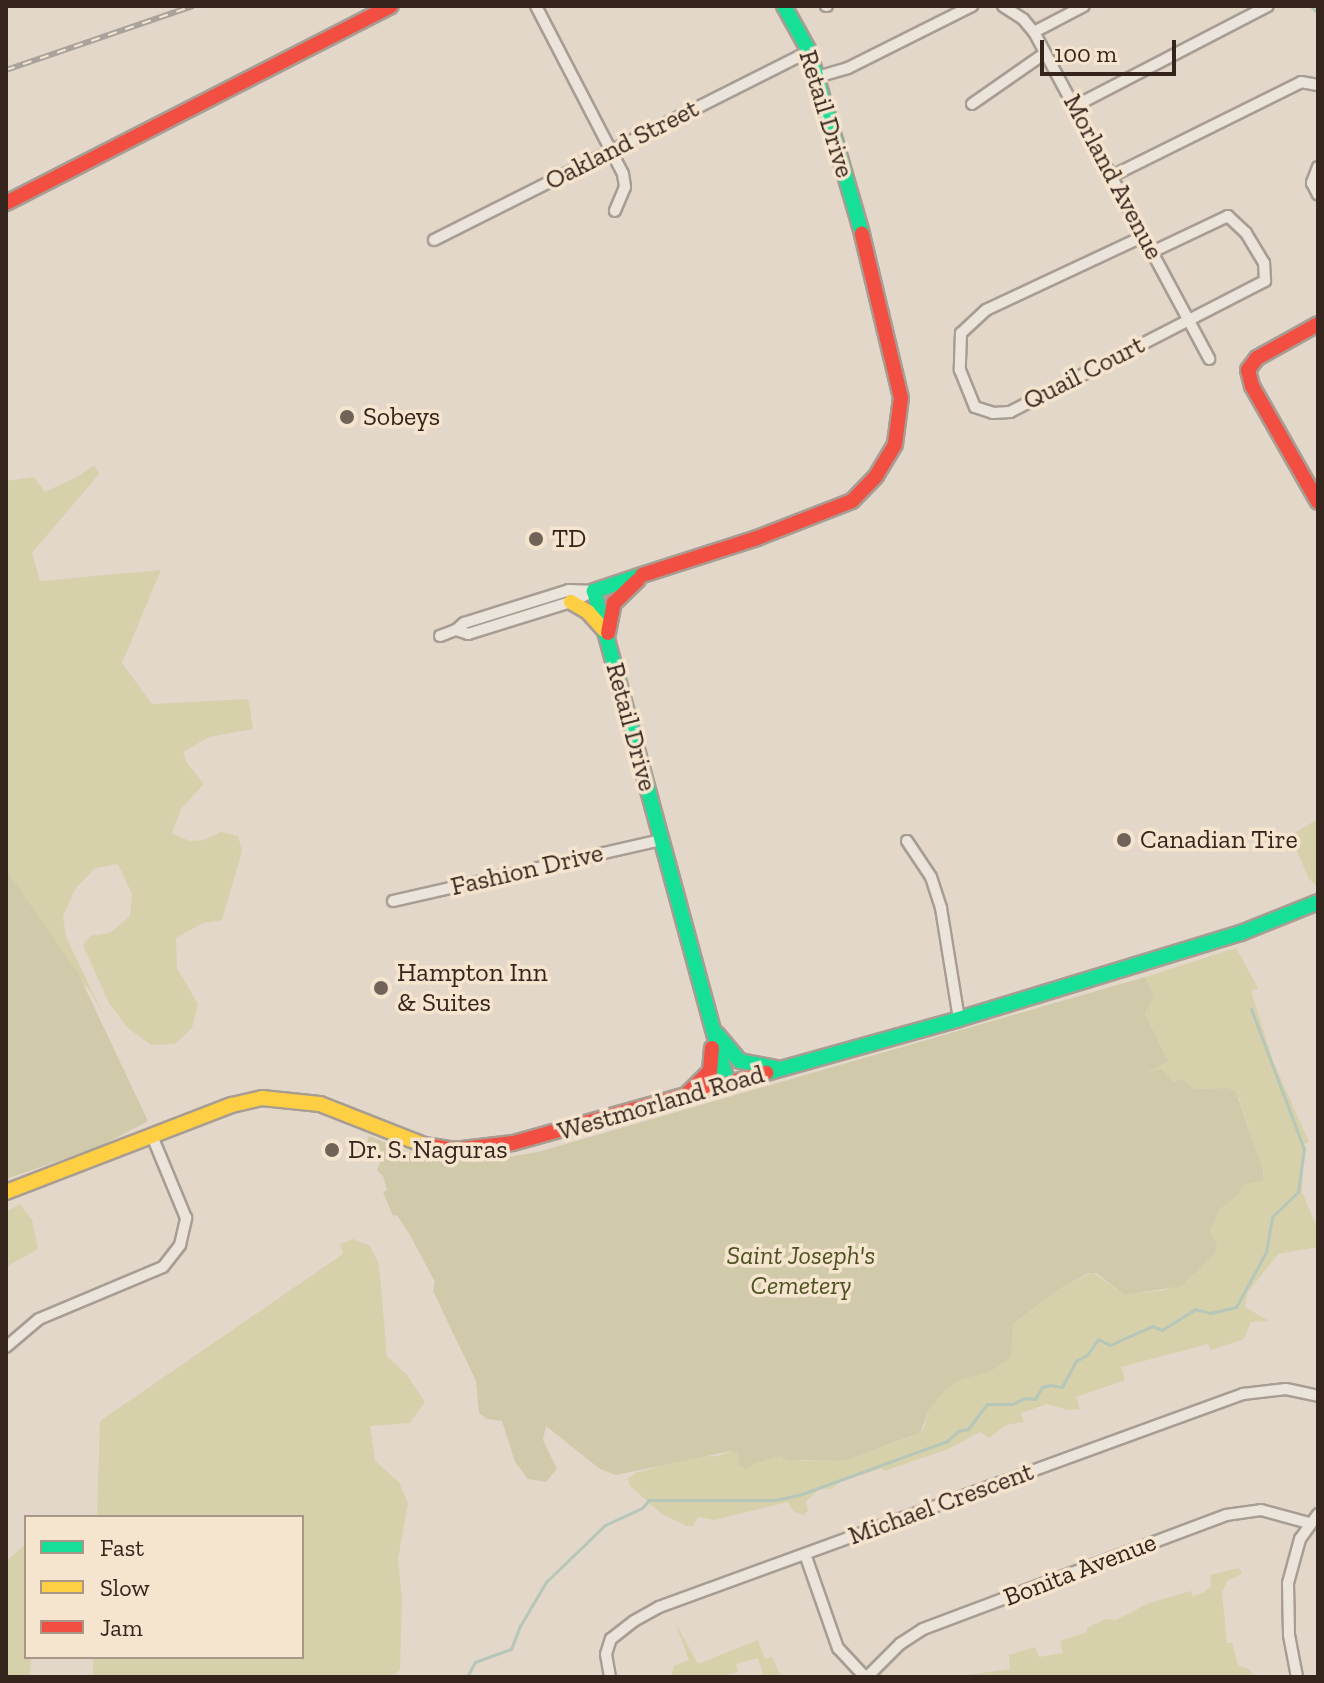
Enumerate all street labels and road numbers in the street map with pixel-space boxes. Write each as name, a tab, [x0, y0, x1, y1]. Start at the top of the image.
street label: Retail Drive	[792, 47, 860, 181]
street label: Morland Avenue	[1056, 89, 1170, 265]
street label: Oakland Street	[540, 93, 704, 197]
street label: Quail Court	[1018, 329, 1150, 417]
street label: Retail Drive	[599, 659, 663, 795]
street label: Fashion Drive	[448, 837, 606, 903]
street label: Westmorland Road	[554, 1059, 768, 1147]
street label: Michael Crescent	[844, 1456, 1038, 1552]
street label: Bonita Avenue	[999, 1526, 1161, 1614]

